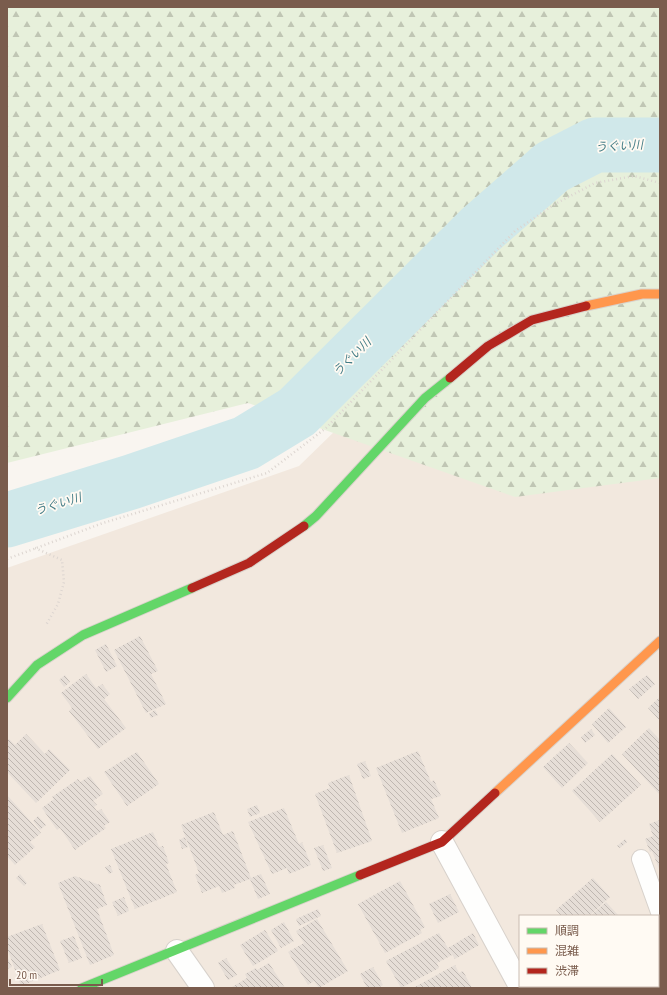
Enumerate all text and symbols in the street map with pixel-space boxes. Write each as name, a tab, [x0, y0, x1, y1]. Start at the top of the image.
water label: うぐい川	[595, 137, 645, 154]
water label: うぐい川	[329, 333, 375, 379]
water label: うぐい川	[33, 489, 85, 518]
legend	[519, 915, 659, 987]
text: 順調	[555, 923, 579, 938]
text: 混雑	[555, 943, 579, 958]
scale bar	[10, 961, 102, 987]
text: 渋滞	[555, 963, 579, 978]
text: 20 m	[16, 967, 37, 982]

